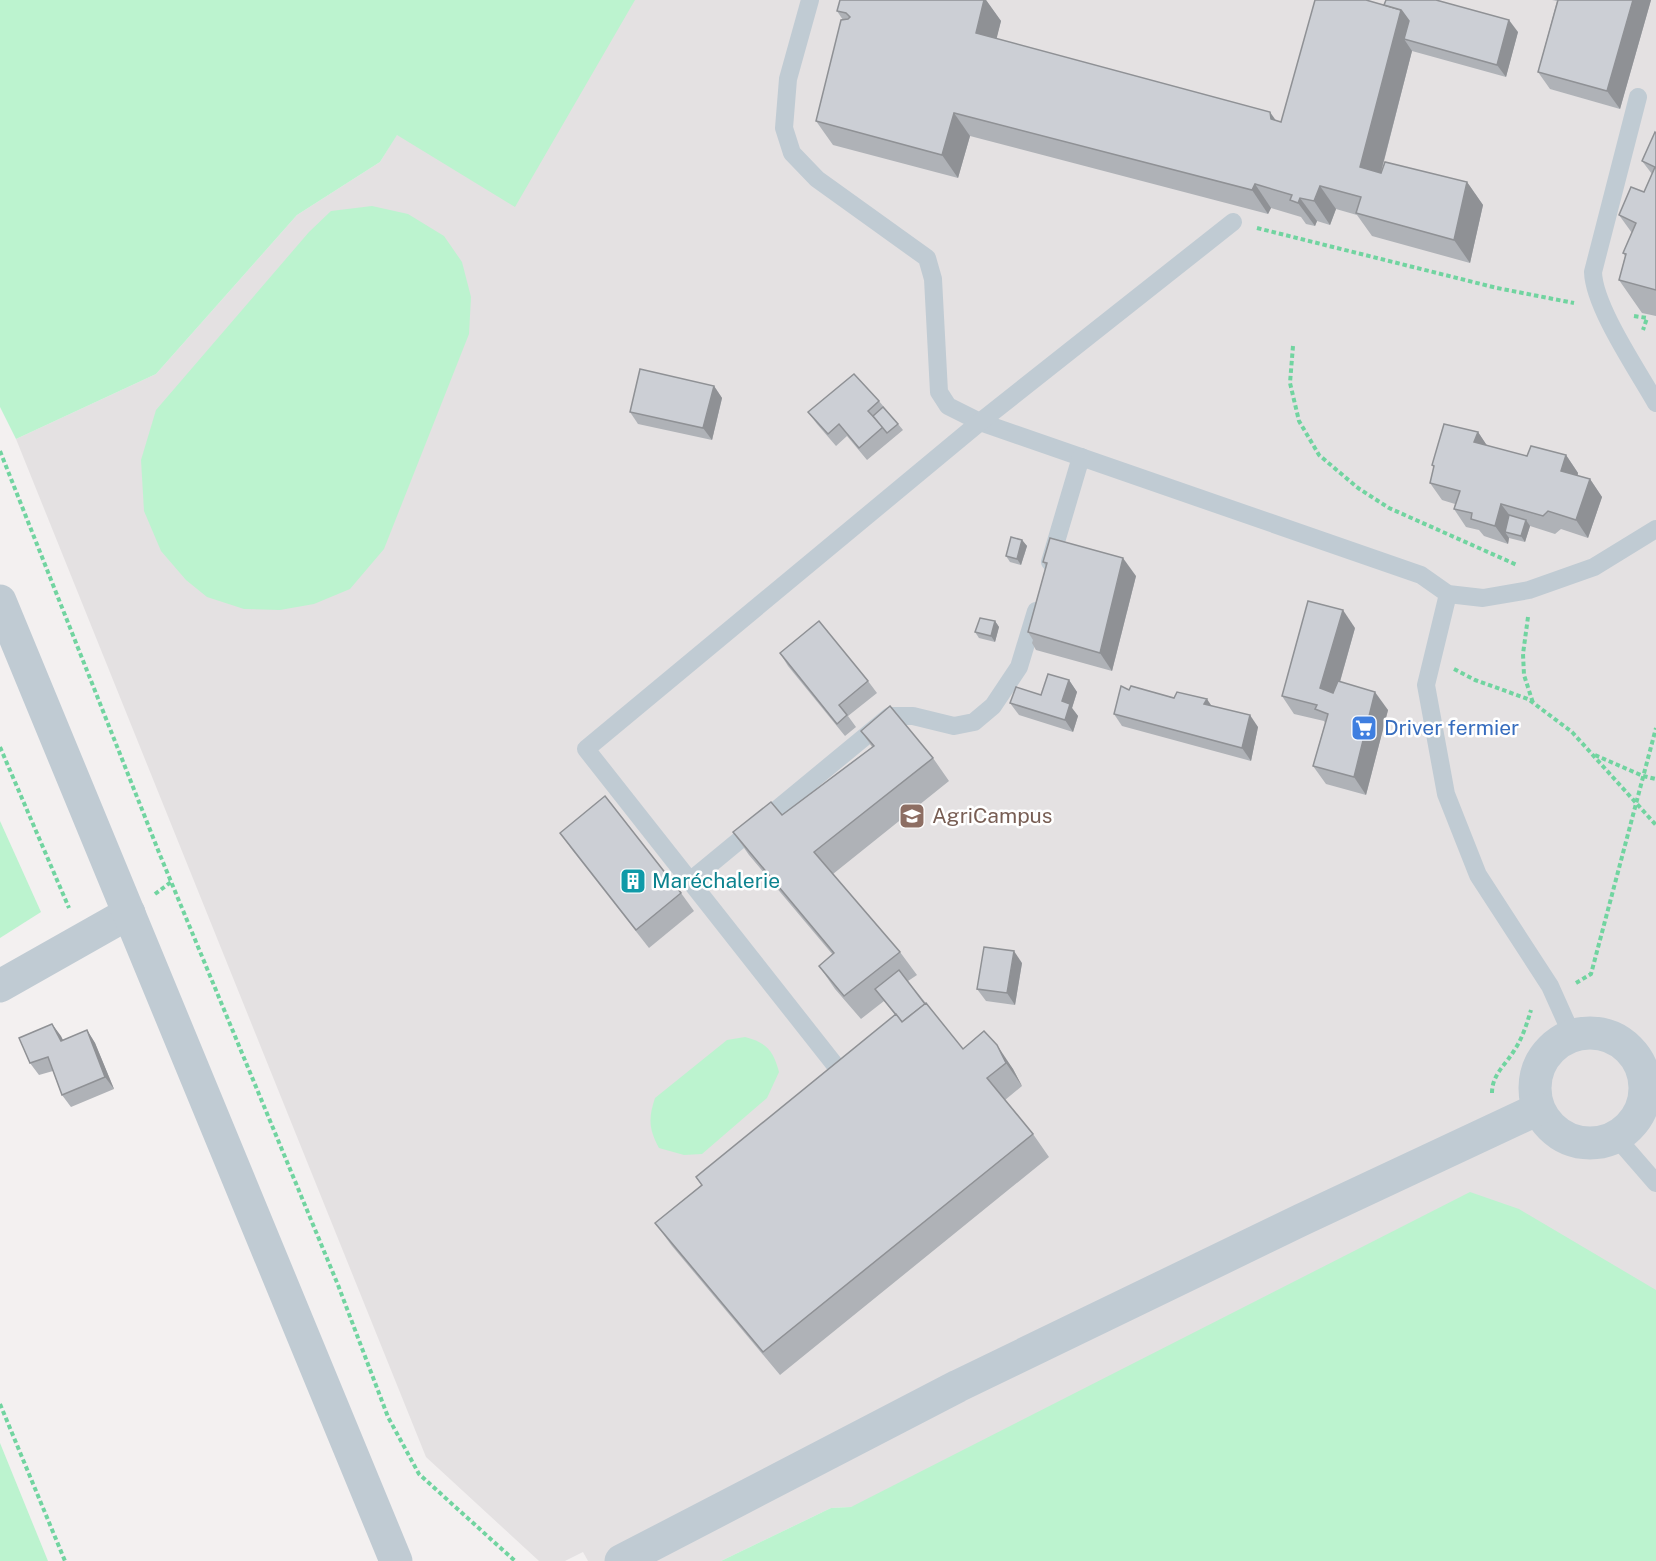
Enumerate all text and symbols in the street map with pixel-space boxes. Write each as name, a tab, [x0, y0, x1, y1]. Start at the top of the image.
supermarket icon: Driver fermier	[1349, 713, 1379, 743]
place label: Driver fermier	[1384, 715, 1519, 740]
school or university icon: AgriCampus	[897, 801, 927, 831]
place label: AgriCampus	[932, 803, 1052, 828]
building icon: Maréchalerie	[618, 866, 648, 896]
place label: Maréchalerie	[652, 868, 780, 893]

